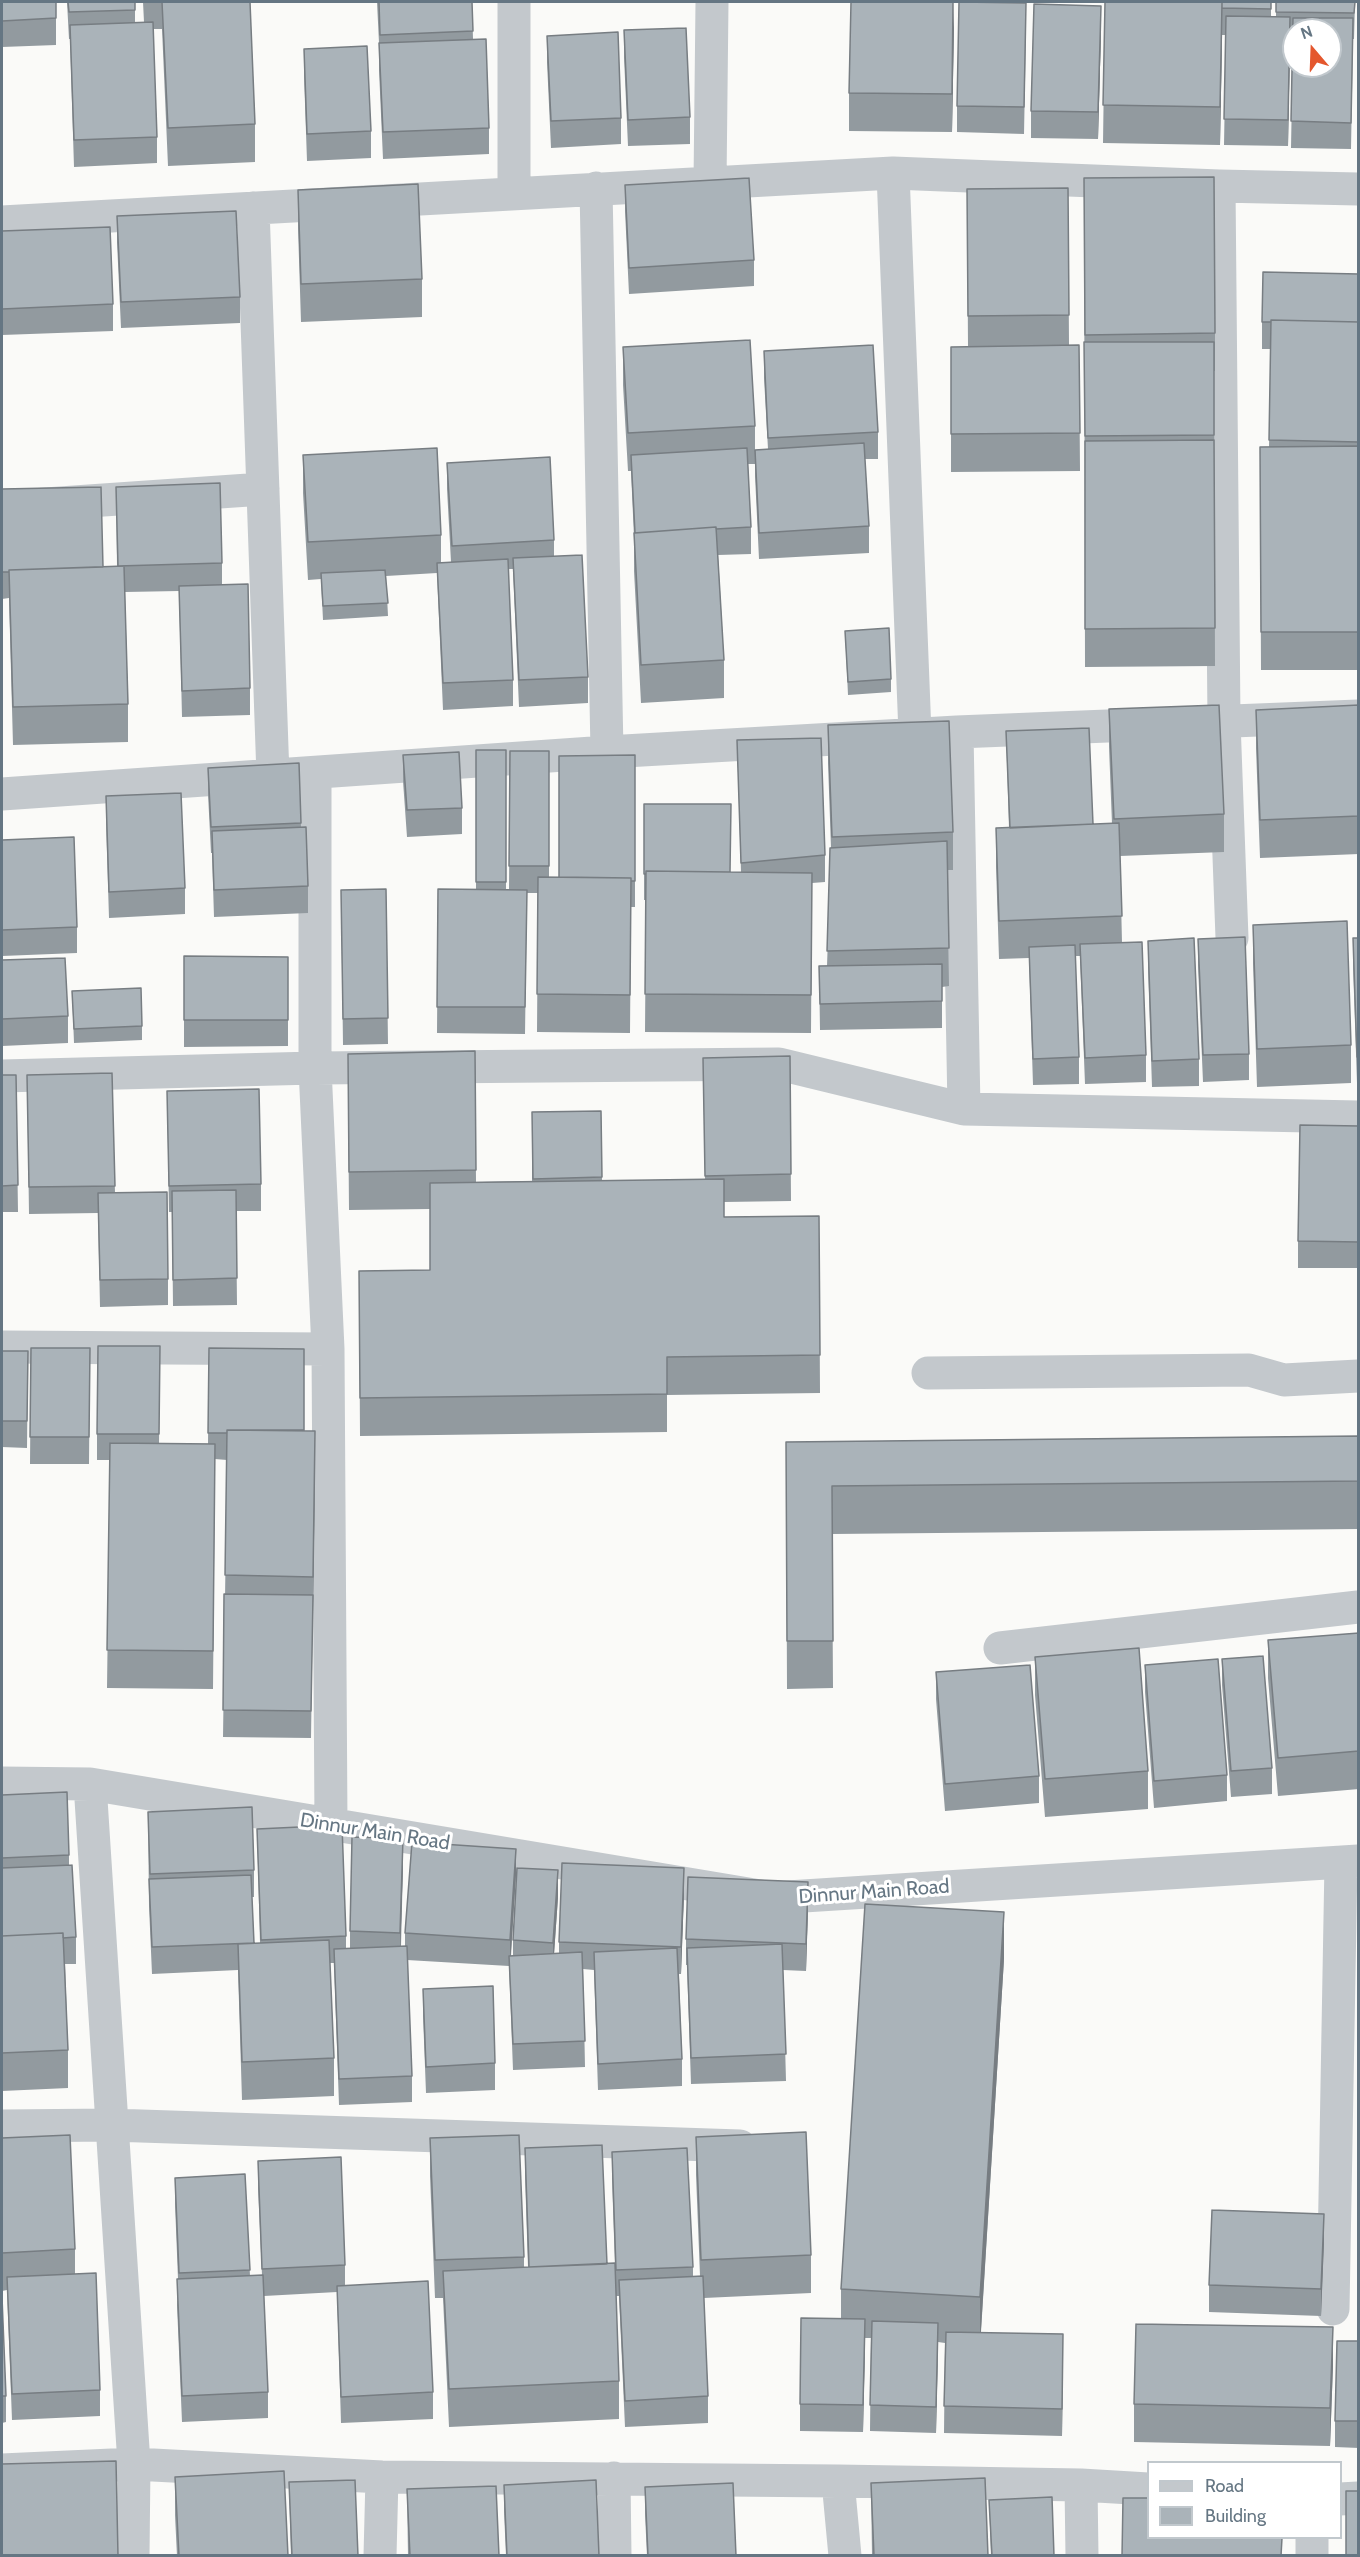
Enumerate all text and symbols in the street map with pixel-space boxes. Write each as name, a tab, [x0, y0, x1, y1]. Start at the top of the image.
north arrow	[1282, 18, 1342, 78]
text: N	[1298, 22, 1315, 43]
street label: Dinnur Main Road	[298, 1808, 452, 1856]
street label: Dinnur Main Road	[798, 1875, 950, 1909]
legend	[1147, 2461, 1342, 2539]
text: Road	[1205, 2475, 1244, 2497]
text: Building	[1205, 2505, 1266, 2527]

